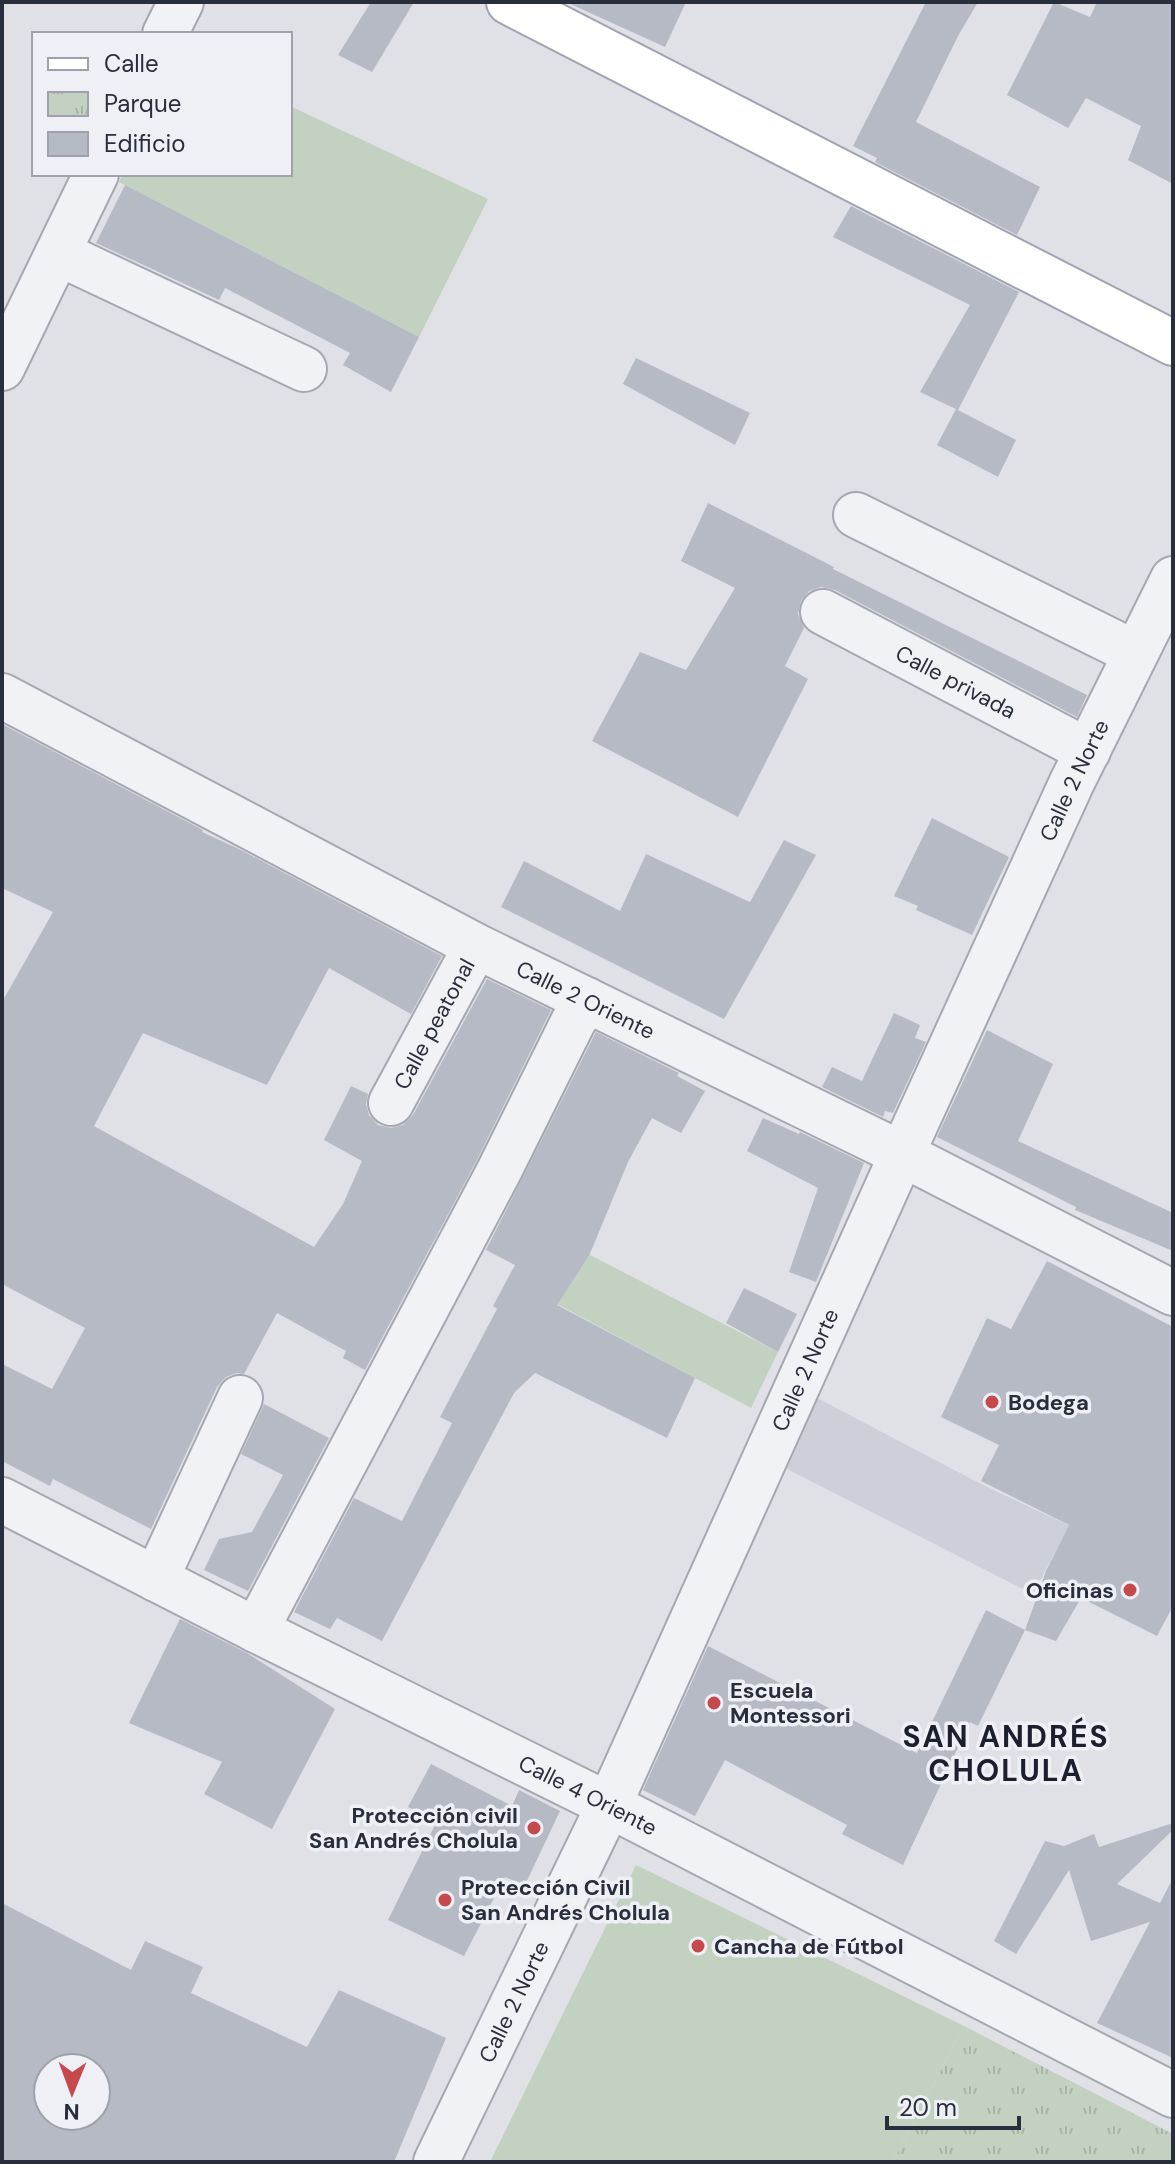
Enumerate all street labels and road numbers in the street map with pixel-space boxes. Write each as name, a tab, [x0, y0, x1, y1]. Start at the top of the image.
street label: Calle privada	[890, 639, 1021, 726]
street label: Calle 2 Norte	[1033, 715, 1116, 846]
street label: Calle peatonal	[387, 954, 482, 1095]
street label: Calle 2 Oriente	[511, 954, 660, 1046]
street label: Calle 2 Norte	[765, 1304, 846, 1436]
street label: Calle 4 Oriente	[514, 1748, 662, 1842]
street label: Calle 2 Norte	[472, 1936, 556, 2068]

